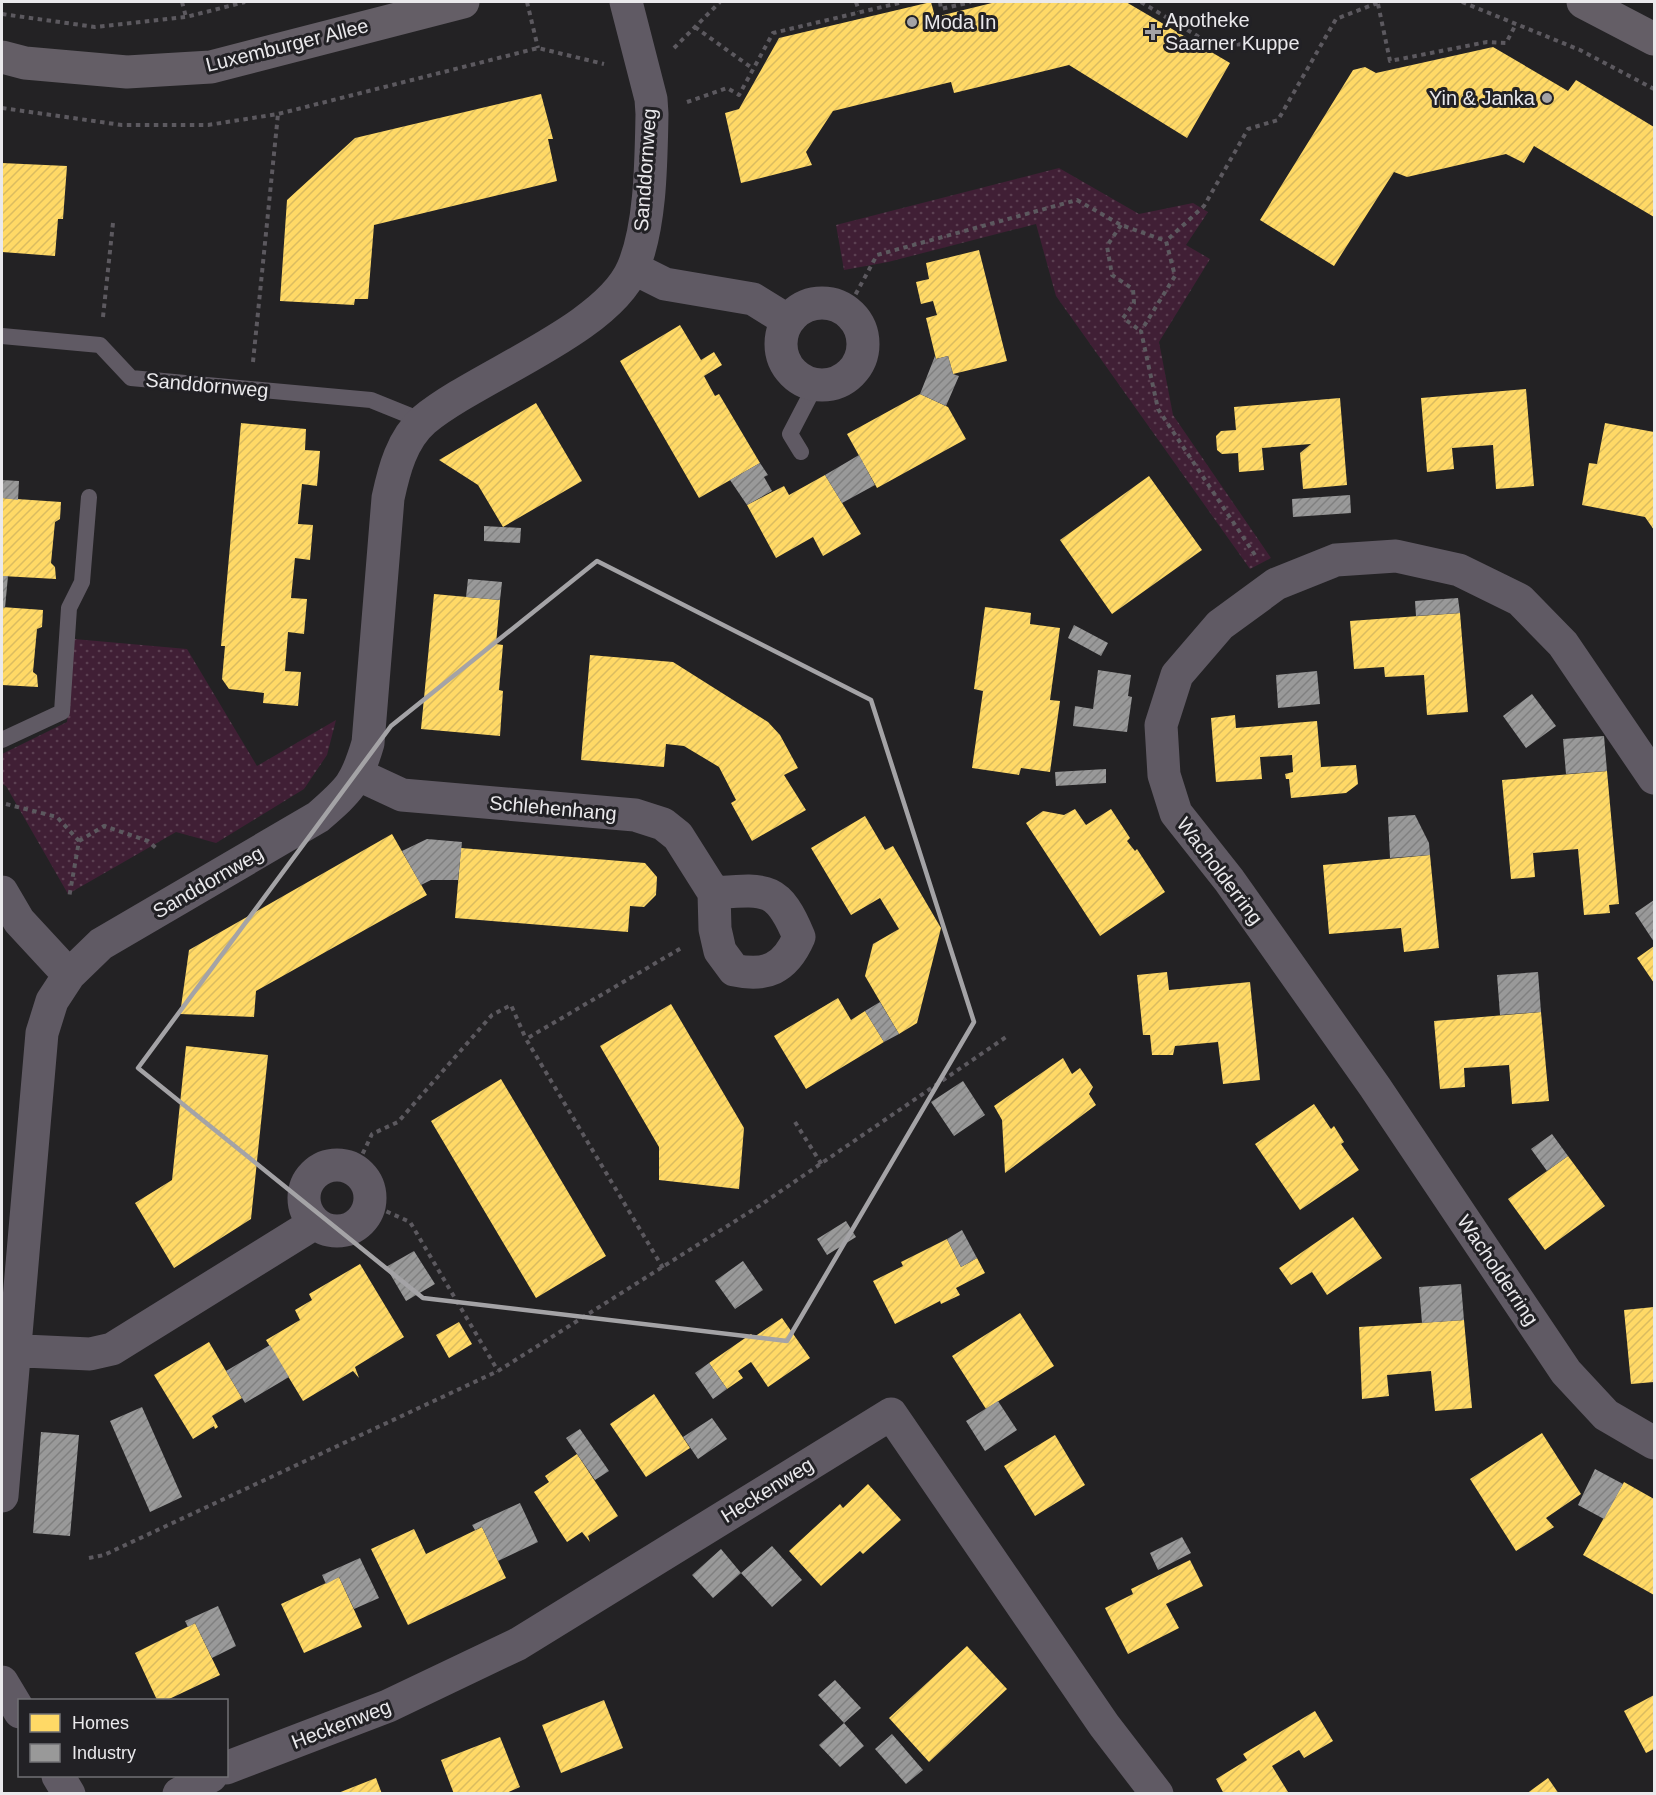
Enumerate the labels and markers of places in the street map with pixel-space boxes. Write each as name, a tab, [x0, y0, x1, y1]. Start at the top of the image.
place label: Apotheke Saarner Kuppe	[1165, 9, 1300, 54]
place label: Moda In	[924, 11, 996, 33]
marker: Moda In	[905, 15, 919, 29]
marker: Apotheke Saarner Kuppe	[1146, 25, 1160, 39]
place label: Yin & Janka	[1429, 87, 1536, 109]
marker: Yin & Janka	[1540, 91, 1554, 105]

